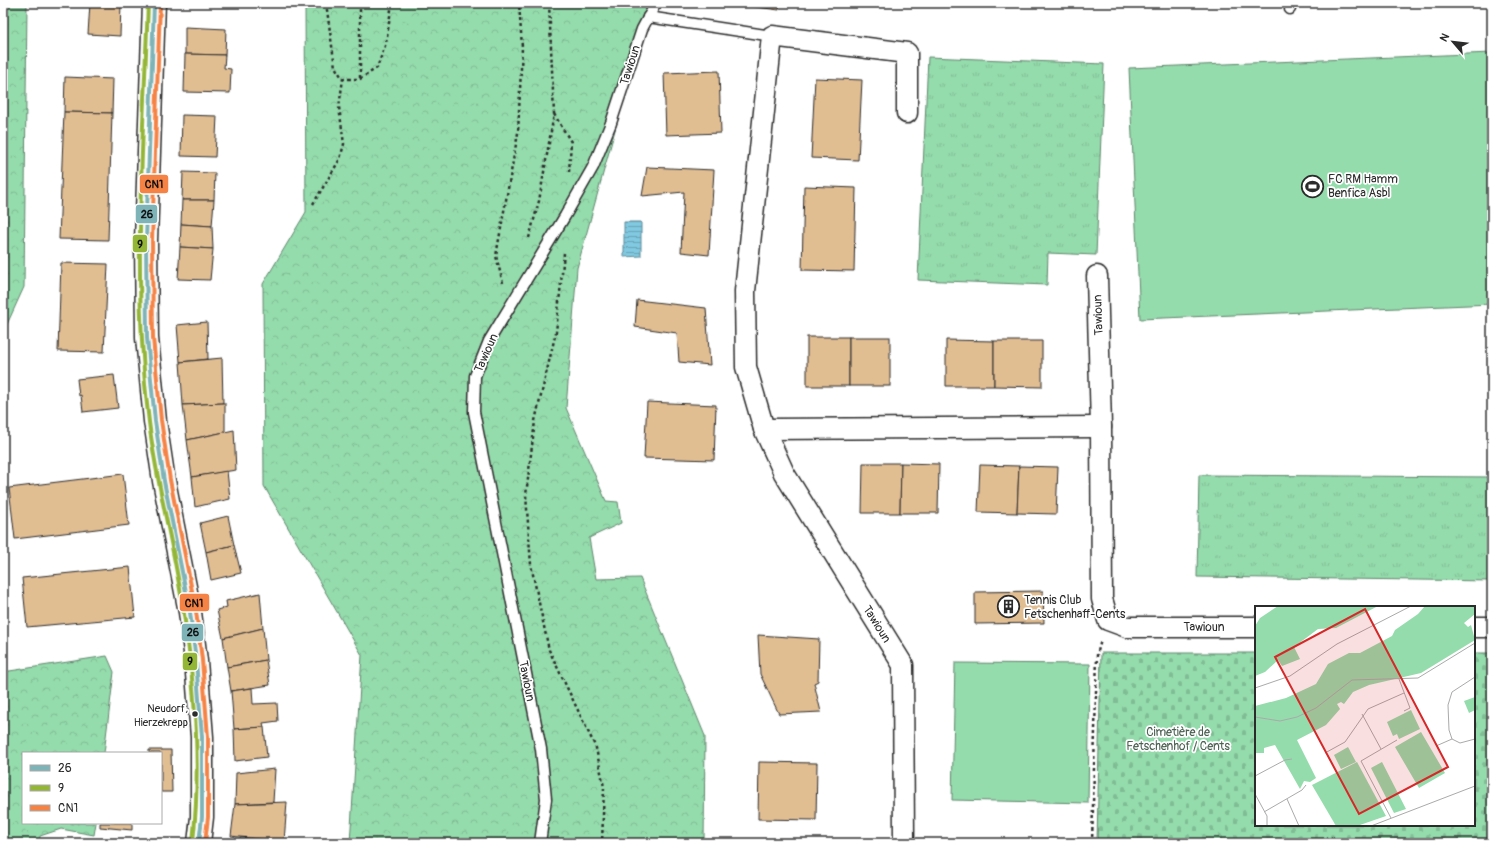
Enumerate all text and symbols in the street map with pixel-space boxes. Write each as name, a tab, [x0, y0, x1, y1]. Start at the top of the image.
north arrow	[1433, 22, 1473, 62]
text: N	[1437, 31, 1452, 44]
street label: Tawioun	[617, 43, 644, 87]
place label: FC RM Hamm Benfica Asbl	[1328, 172, 1398, 201]
sports icon: FC RM Hamm Benfica Asbl	[1300, 173, 1326, 199]
line badge: CN1	[139, 174, 169, 194]
text: CN1	[145, 178, 163, 191]
line badge: 26	[135, 204, 158, 224]
text: 26	[141, 208, 154, 221]
line badge: 9	[132, 234, 148, 253]
text: 9	[137, 238, 143, 251]
street label: Tawioun	[1090, 294, 1107, 336]
street label: Tawioun	[471, 331, 502, 375]
line badge: CN1	[179, 593, 210, 612]
place label: Tennis Club Fetschenhaff-Cents	[1024, 593, 1126, 622]
building icon: Tennis Club Fetschenhaff-Cents	[996, 594, 1022, 620]
text: CN1	[185, 597, 203, 610]
street label: Tawioun	[859, 603, 894, 646]
inset map	[1255, 606, 1475, 826]
street label: Tawioun	[1183, 620, 1225, 635]
line badge: 26	[181, 623, 204, 642]
text: 26	[187, 626, 200, 639]
line badge: 9	[182, 652, 198, 671]
text: 9	[187, 655, 193, 668]
street label: Tawioun	[515, 660, 538, 703]
place label: Neudorf, Hierzekrëpp	[134, 702, 188, 729]
marker: Neudorf, Hierzekrëpp	[190, 709, 200, 719]
park label: Cimetière de Fetschenhof / Cents	[1126, 725, 1230, 754]
legend	[22, 752, 162, 824]
text: 26	[58, 761, 72, 776]
text: 9	[58, 781, 64, 796]
text: CN1	[58, 801, 78, 816]

